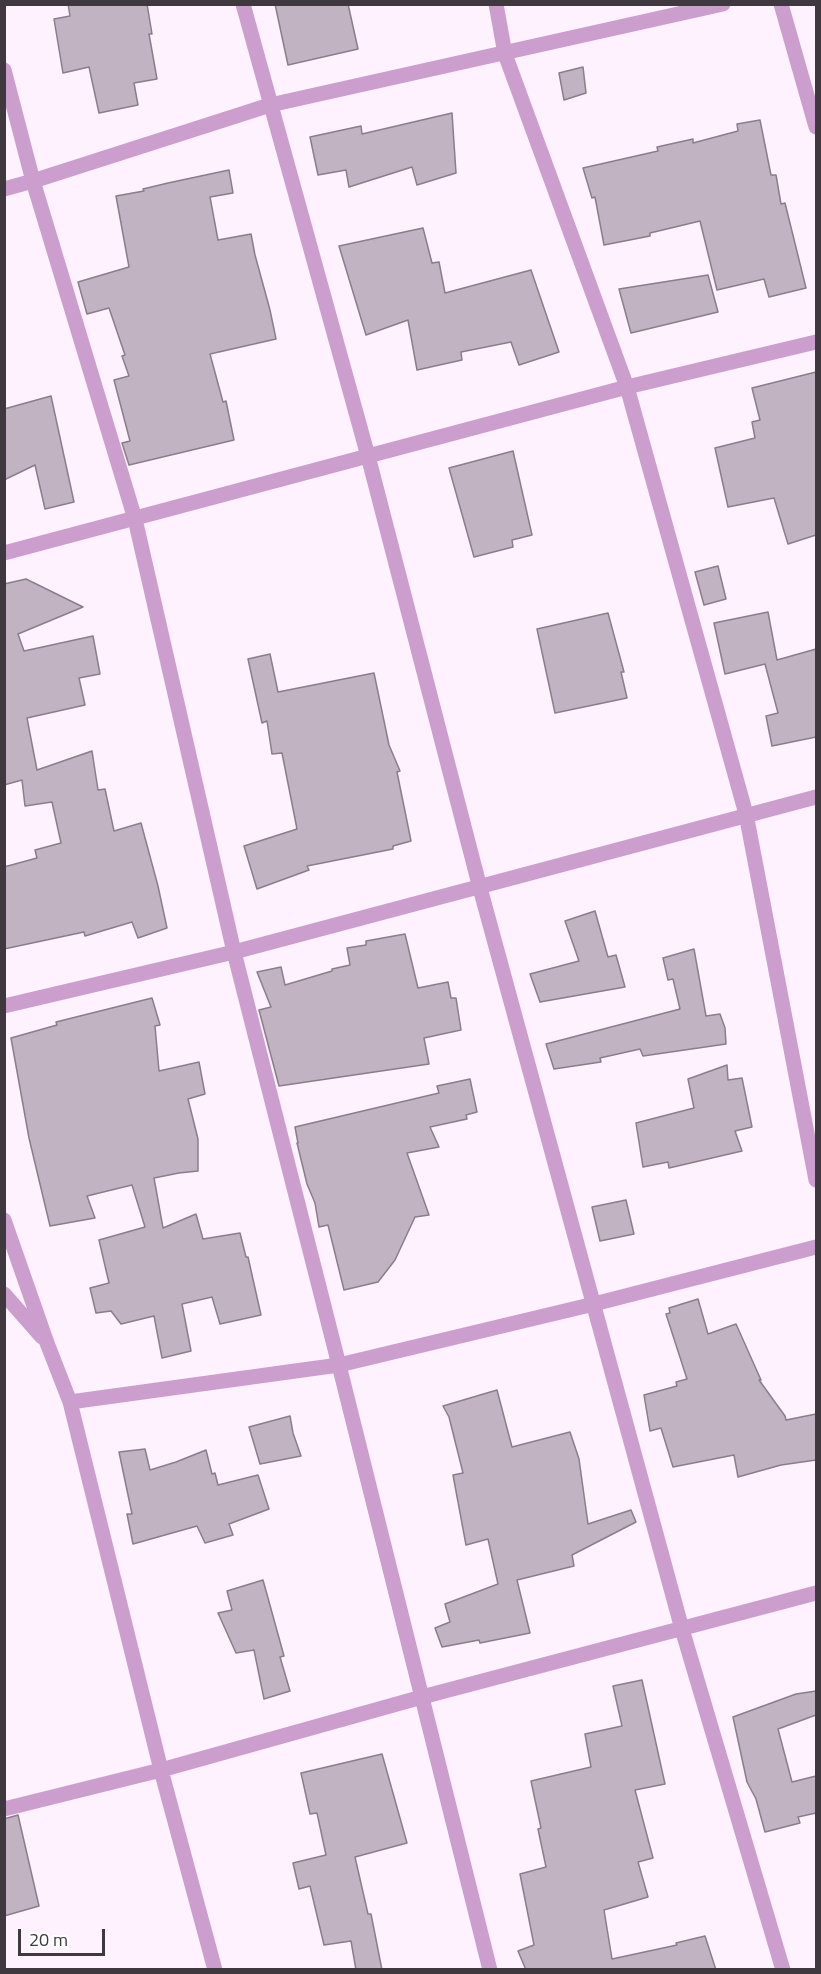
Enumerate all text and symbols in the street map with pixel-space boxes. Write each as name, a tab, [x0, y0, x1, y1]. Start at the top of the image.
scale bar	[21, 1917, 108, 1955]
text: 20 m	[29, 1926, 68, 1953]

